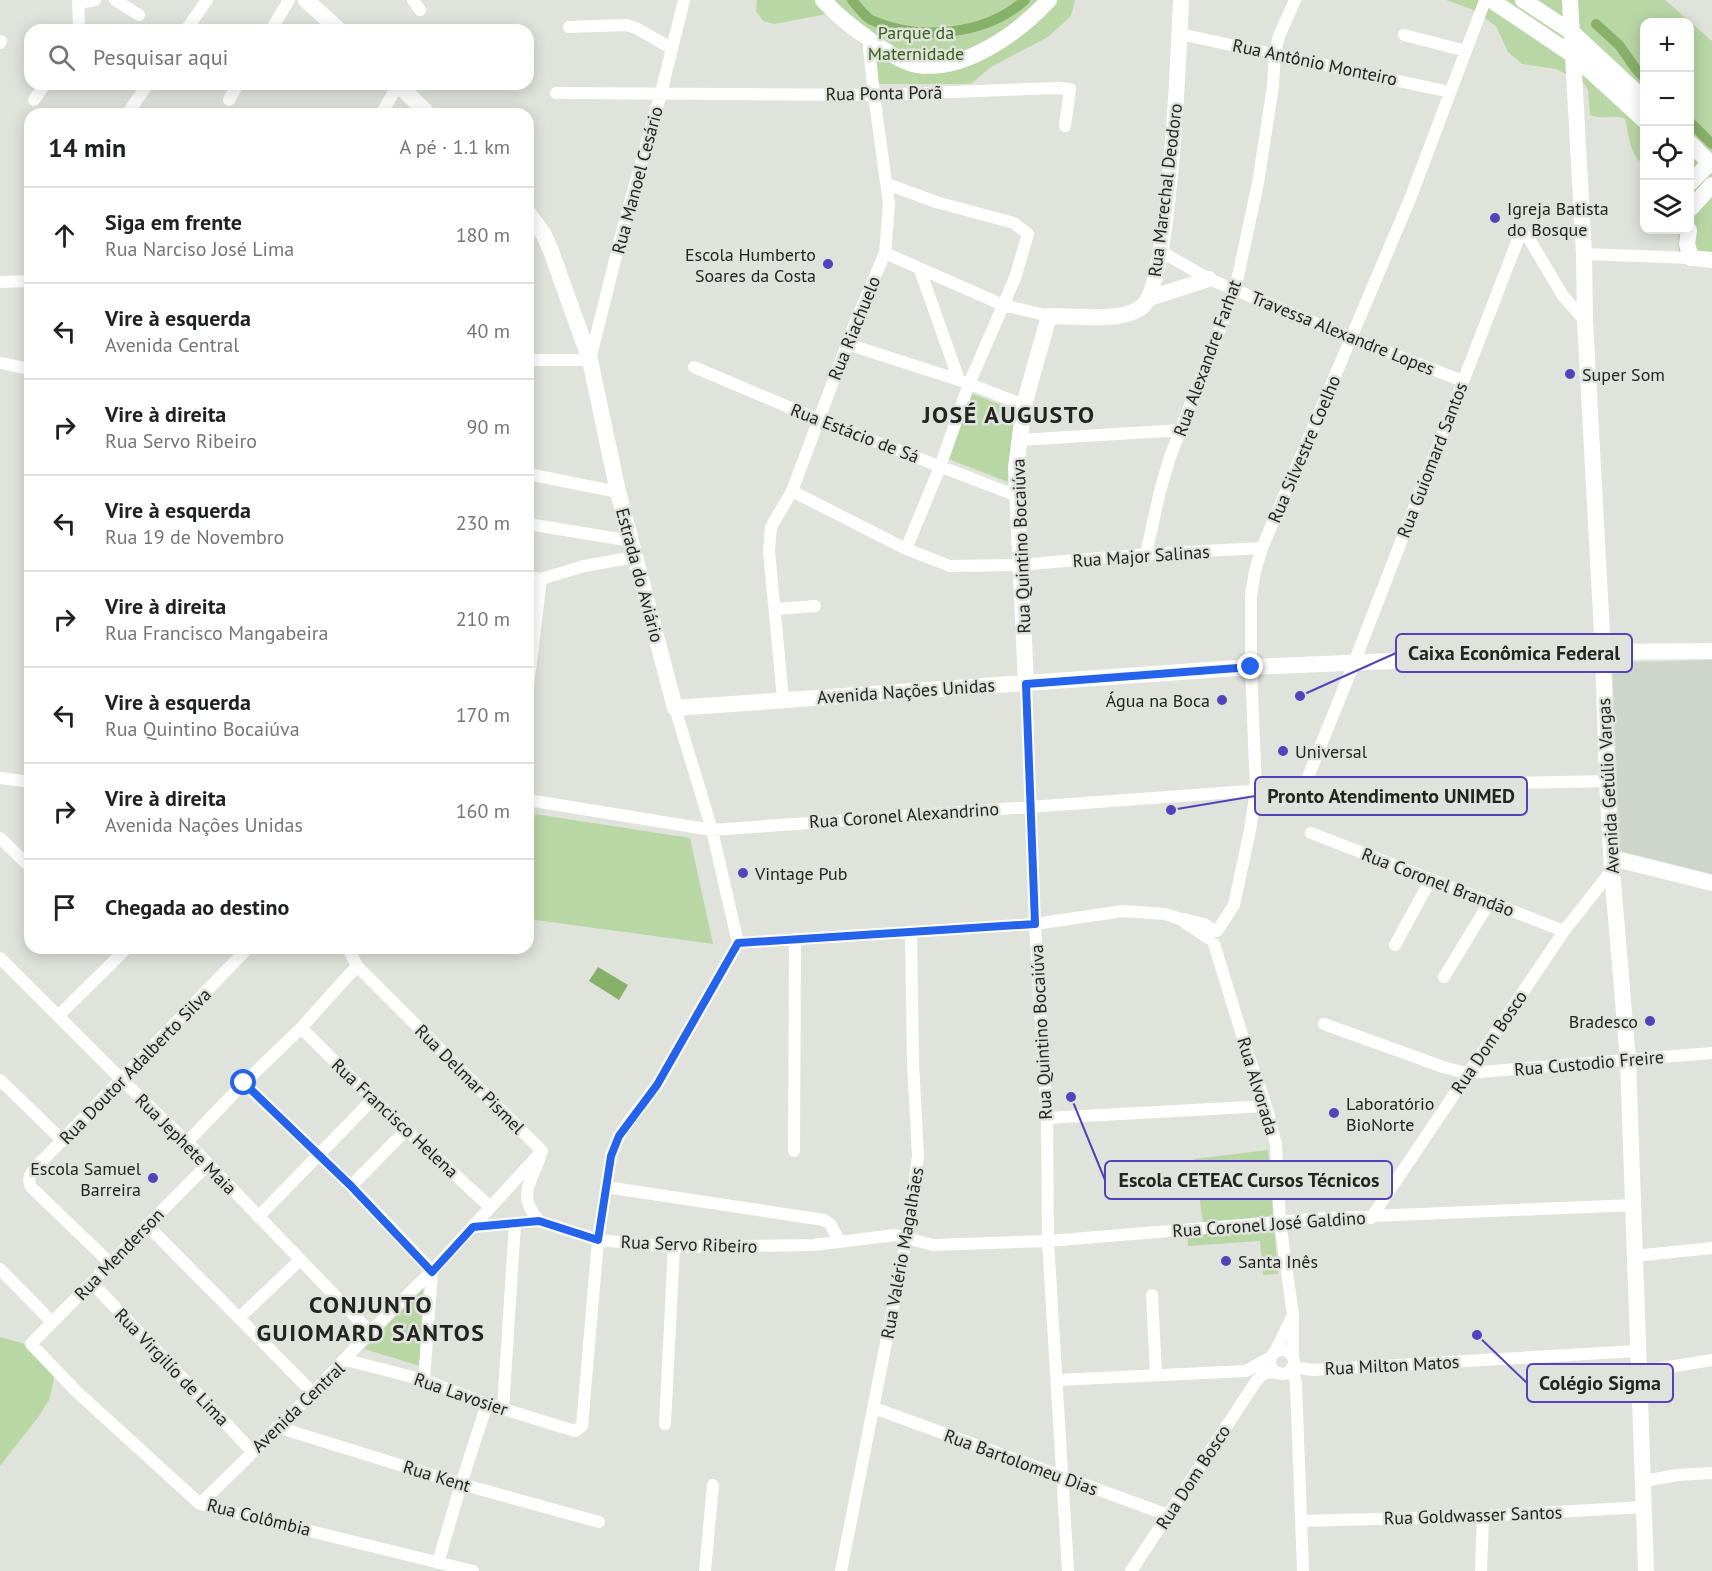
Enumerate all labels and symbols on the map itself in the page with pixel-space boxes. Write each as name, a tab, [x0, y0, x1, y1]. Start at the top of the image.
park label: Parque da Maternidade	[868, 21, 964, 65]
street label: Rua Antônio Monteiro	[1231, 33, 1399, 91]
street label: Rua Ponta Porã	[825, 80, 943, 106]
street label: Rua Marechal Deodoro	[1143, 102, 1187, 278]
street label: Rua Manoel Cesário	[606, 104, 668, 256]
place label: Igreja Batista do Bosque	[1507, 197, 1609, 241]
marker: Igreja Batista do Bosque	[1488, 211, 1502, 225]
place label: Escola Humberto Soares da Costa	[685, 243, 816, 287]
marker: Escola Humberto Soares da Costa	[821, 257, 835, 271]
street label: Rua Riachuelo	[823, 273, 885, 383]
street label: Rua Alexandre Farhat	[1168, 277, 1246, 439]
street label: Travessa Alexandre Lopes	[1248, 286, 1438, 380]
place label: Super Som	[1582, 363, 1665, 386]
marker: Super Som	[1563, 367, 1577, 381]
street label: Rua Silvestre Coelho	[1263, 372, 1345, 526]
street label: Rua Guiomard Santos	[1392, 379, 1472, 541]
street label: Rua Estácio de Sá	[788, 398, 922, 468]
district label: JOSÉ AUGUSTO	[921, 399, 1096, 430]
street label: Rua Quintino Bocaiúva	[1006, 458, 1036, 634]
street label: Estrada do Aviário	[611, 505, 669, 645]
street label: Rua Major Salinas	[1072, 540, 1210, 572]
callout: Caixa Econômica Federal	[1396, 634, 1632, 672]
text: Caixa Econômica Federal	[1408, 640, 1620, 666]
route end	[1237, 653, 1263, 679]
street label: Avenida Nações Unidas	[816, 673, 996, 709]
place label: Água na Boca	[1106, 689, 1210, 712]
marker: Água na Boca	[1215, 693, 1229, 707]
street label: Avenida Getúlio Vargas	[1592, 697, 1624, 875]
place label: Universal	[1295, 740, 1368, 763]
marker: Universal	[1276, 744, 1290, 758]
callout: Pronto Atendimento UNIMED	[1255, 777, 1527, 815]
text: Pronto Atendimento UNIMED	[1267, 783, 1515, 809]
street label: Rua Coronel Alexandrino	[808, 797, 1000, 833]
street label: Rua Coronel Brandão	[1358, 842, 1518, 922]
place label: Vintage Pub	[754, 862, 847, 885]
marker: Vintage Pub	[736, 866, 750, 880]
street label: Rua Quintino Bocaiúva	[1025, 944, 1057, 1120]
street label: Rua Doutor Adalberto Silva	[54, 983, 216, 1149]
street label: Rua Dom Bosco	[1446, 986, 1532, 1098]
place label: Bradesco	[1569, 1010, 1638, 1033]
marker: Bradesco	[1643, 1014, 1657, 1028]
street label: Rua Delmar Pismel	[410, 1019, 530, 1139]
street label: Rua Alvorada	[1232, 1034, 1284, 1138]
street label: Rua Custodio Freire	[1513, 1045, 1665, 1081]
street label: Rua Francisco Helena	[327, 1053, 463, 1183]
route start	[230, 1069, 256, 1095]
street label: Rua Jephete Maia	[131, 1089, 241, 1199]
place label: Laboratório BioNorte	[1346, 1092, 1434, 1136]
marker: Laboratório BioNorte	[1327, 1106, 1341, 1120]
place label: Escola Samuel Barreira	[30, 1157, 142, 1201]
callout: Escola CETEAC Cursos Técnicos	[1105, 1161, 1392, 1199]
street label: Rua Valério Magalhães	[876, 1165, 928, 1341]
text: Escola CETEAC Cursos Técnicos	[1118, 1167, 1380, 1193]
marker: Escola Samuel Barreira	[146, 1171, 160, 1185]
street label: Rua Menderson	[69, 1203, 169, 1305]
street label: Rua Coronel José Galdino	[1172, 1206, 1366, 1242]
street label: Rua Servo Ribeiro	[620, 1230, 758, 1258]
place label: Santa Inês	[1238, 1250, 1318, 1273]
marker: Santa Inês	[1219, 1254, 1233, 1268]
district label: CONJUNTO GUIOMARD SANTOS	[256, 1289, 486, 1348]
street label: Rua Virgilío de Lima	[110, 1303, 234, 1431]
street label: Rua Milton Matos	[1324, 1350, 1460, 1380]
street label: Avenida Central	[247, 1356, 350, 1457]
callout: Colégio Sigma	[1527, 1364, 1673, 1402]
street label: Rua Lavosier	[411, 1367, 511, 1421]
text: Colégio Sigma	[1539, 1370, 1661, 1396]
street label: Rua Dom Bosco	[1151, 1420, 1235, 1534]
street label: Rua Bartolomeu Dias	[941, 1424, 1101, 1500]
street label: Rua Kent	[401, 1455, 473, 1497]
street label: Rua Colômbia	[205, 1493, 313, 1541]
street label: Rua Goldwasser Santos	[1383, 1500, 1563, 1530]

